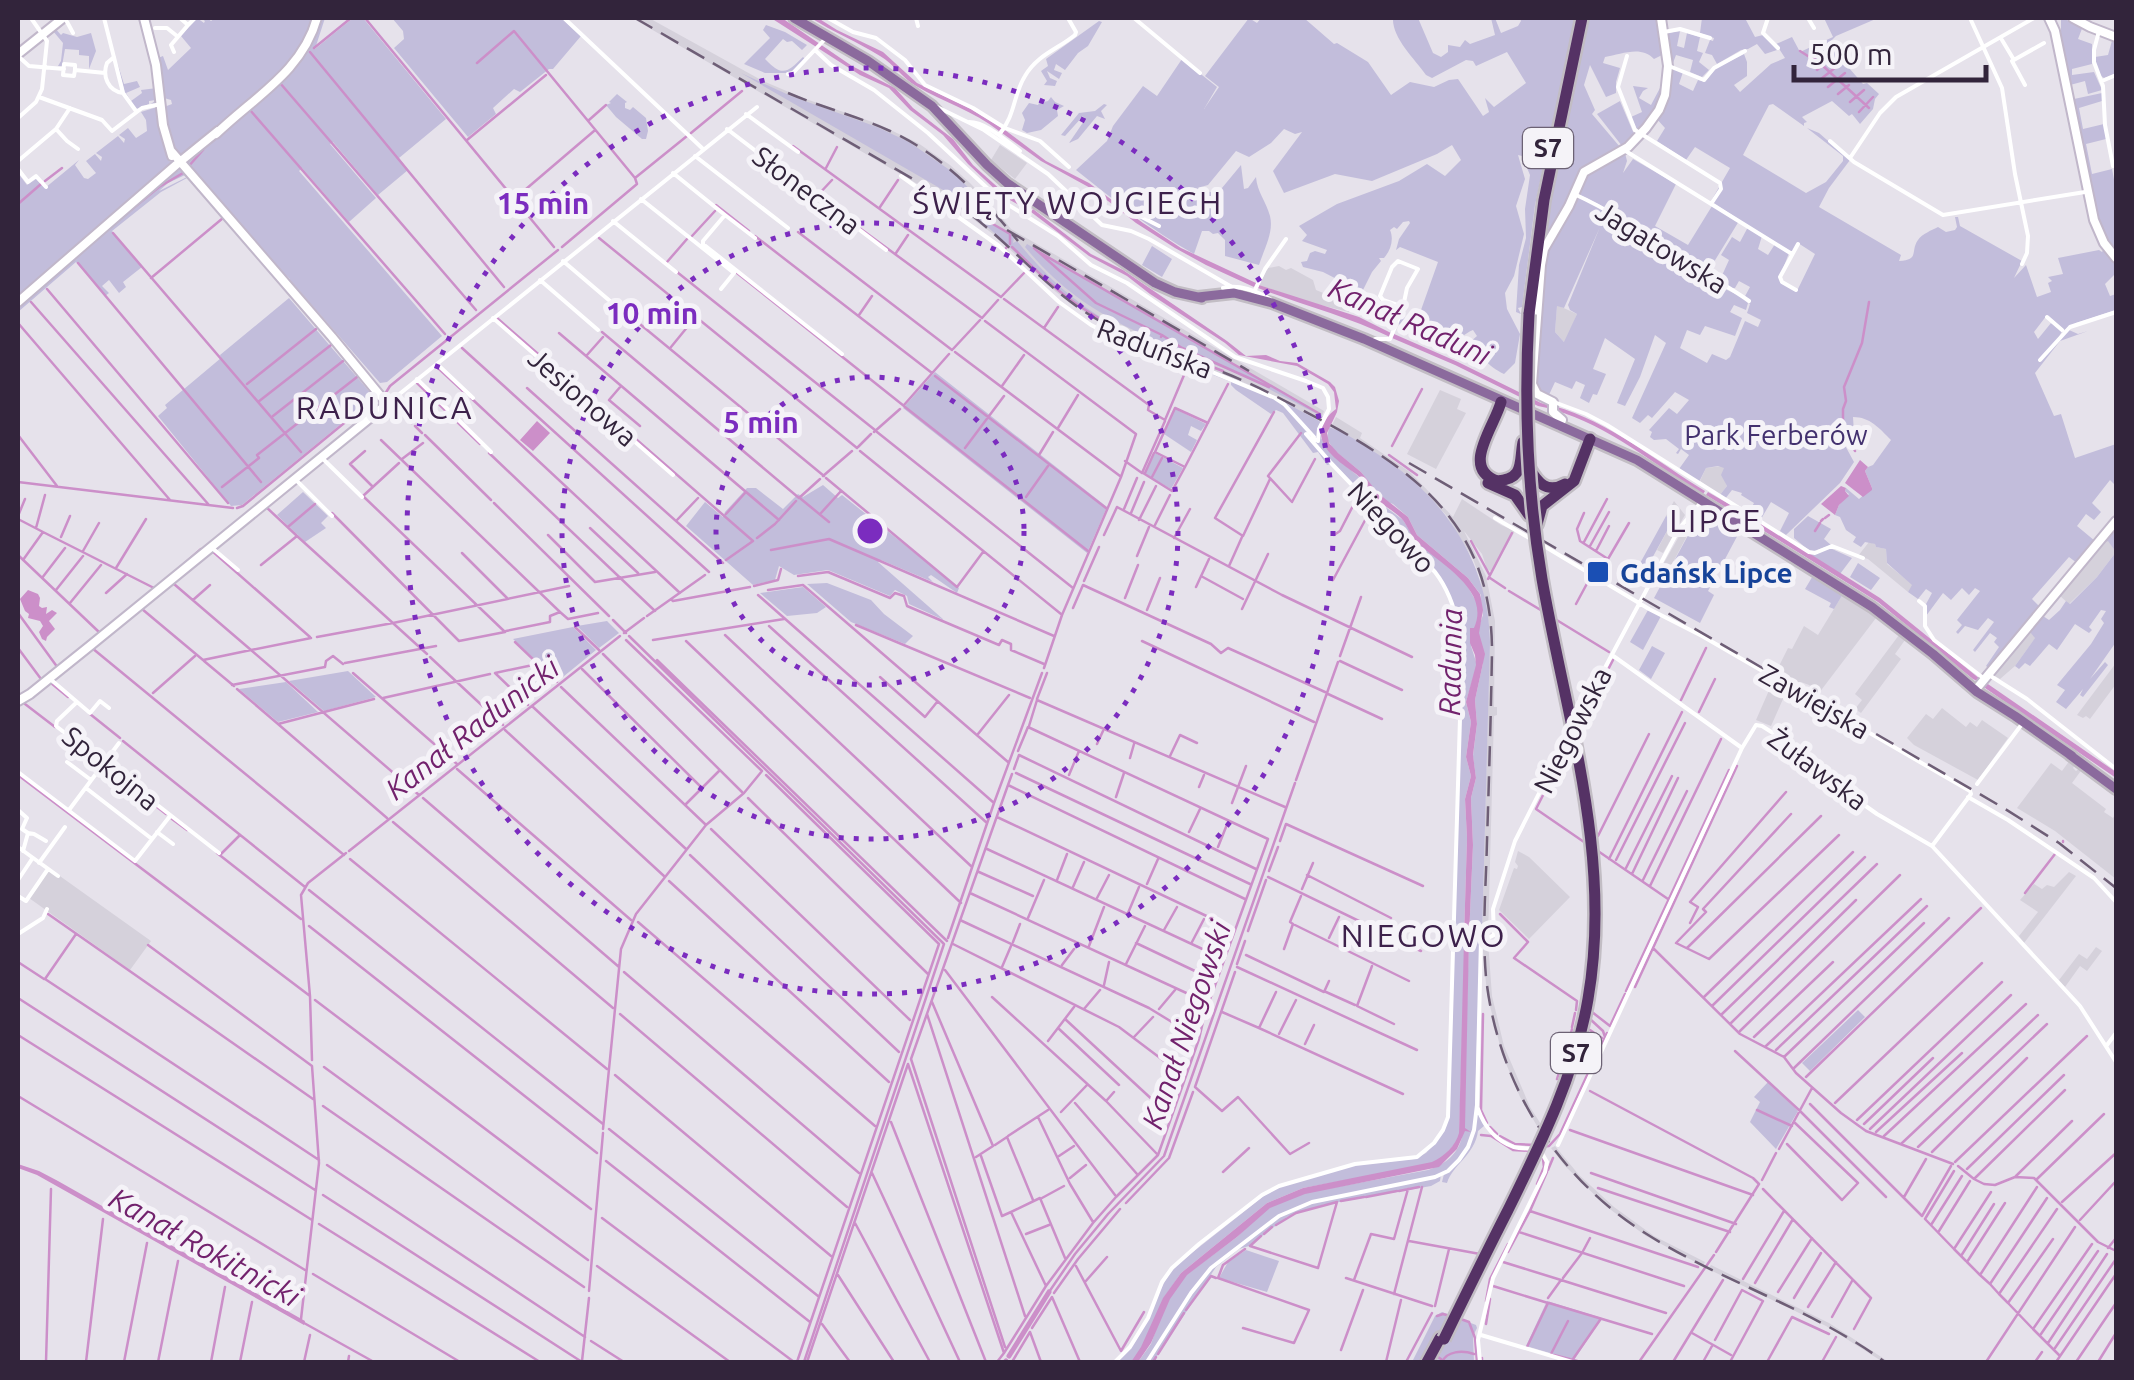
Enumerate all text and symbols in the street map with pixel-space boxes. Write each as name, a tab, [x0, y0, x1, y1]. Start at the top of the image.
scale bar	[1794, 20, 1986, 82]
text: 500 m	[1809, 37, 1893, 71]
road number: S7	[1523, 128, 1573, 168]
street label: Słoneczna	[747, 140, 867, 240]
district label: ŚWIĘTY WOJCIECH	[912, 184, 1224, 220]
text: 15 min	[497, 186, 589, 220]
street label: Jagatowska	[1591, 195, 1733, 299]
water label: Kanał Raduni	[1324, 270, 1498, 372]
text: 10 min	[606, 296, 698, 330]
street label: Raduńska	[1093, 312, 1217, 384]
street label: Jesionowa	[523, 342, 643, 452]
district label: RADUNICA	[296, 389, 474, 425]
text: 5 min	[723, 405, 799, 439]
park label: Park Ferberów	[1684, 419, 1868, 450]
street label: Niegowo	[1342, 475, 1442, 579]
district label: LIPCE	[1669, 502, 1763, 538]
centre of rings	[852, 513, 888, 549]
place label: Gdańsk Lipce	[1620, 557, 1793, 588]
marker: Gdańsk Lipce	[1585, 559, 1611, 585]
water label: Radunia	[1432, 608, 1468, 716]
water label: Kanał Radunicki	[378, 649, 567, 806]
street label: Zawiejska	[1755, 657, 1875, 745]
street label: Niegowska	[1527, 662, 1617, 798]
street label: Spokojna	[57, 720, 165, 816]
street label: Żuławska	[1762, 722, 1874, 816]
water label: Kanał Niegowski	[1135, 915, 1238, 1133]
district label: NIEGOWO	[1341, 917, 1507, 953]
road number: S7	[1551, 1033, 1601, 1073]
water label: Kanał Rokitnicki	[104, 1181, 307, 1314]

